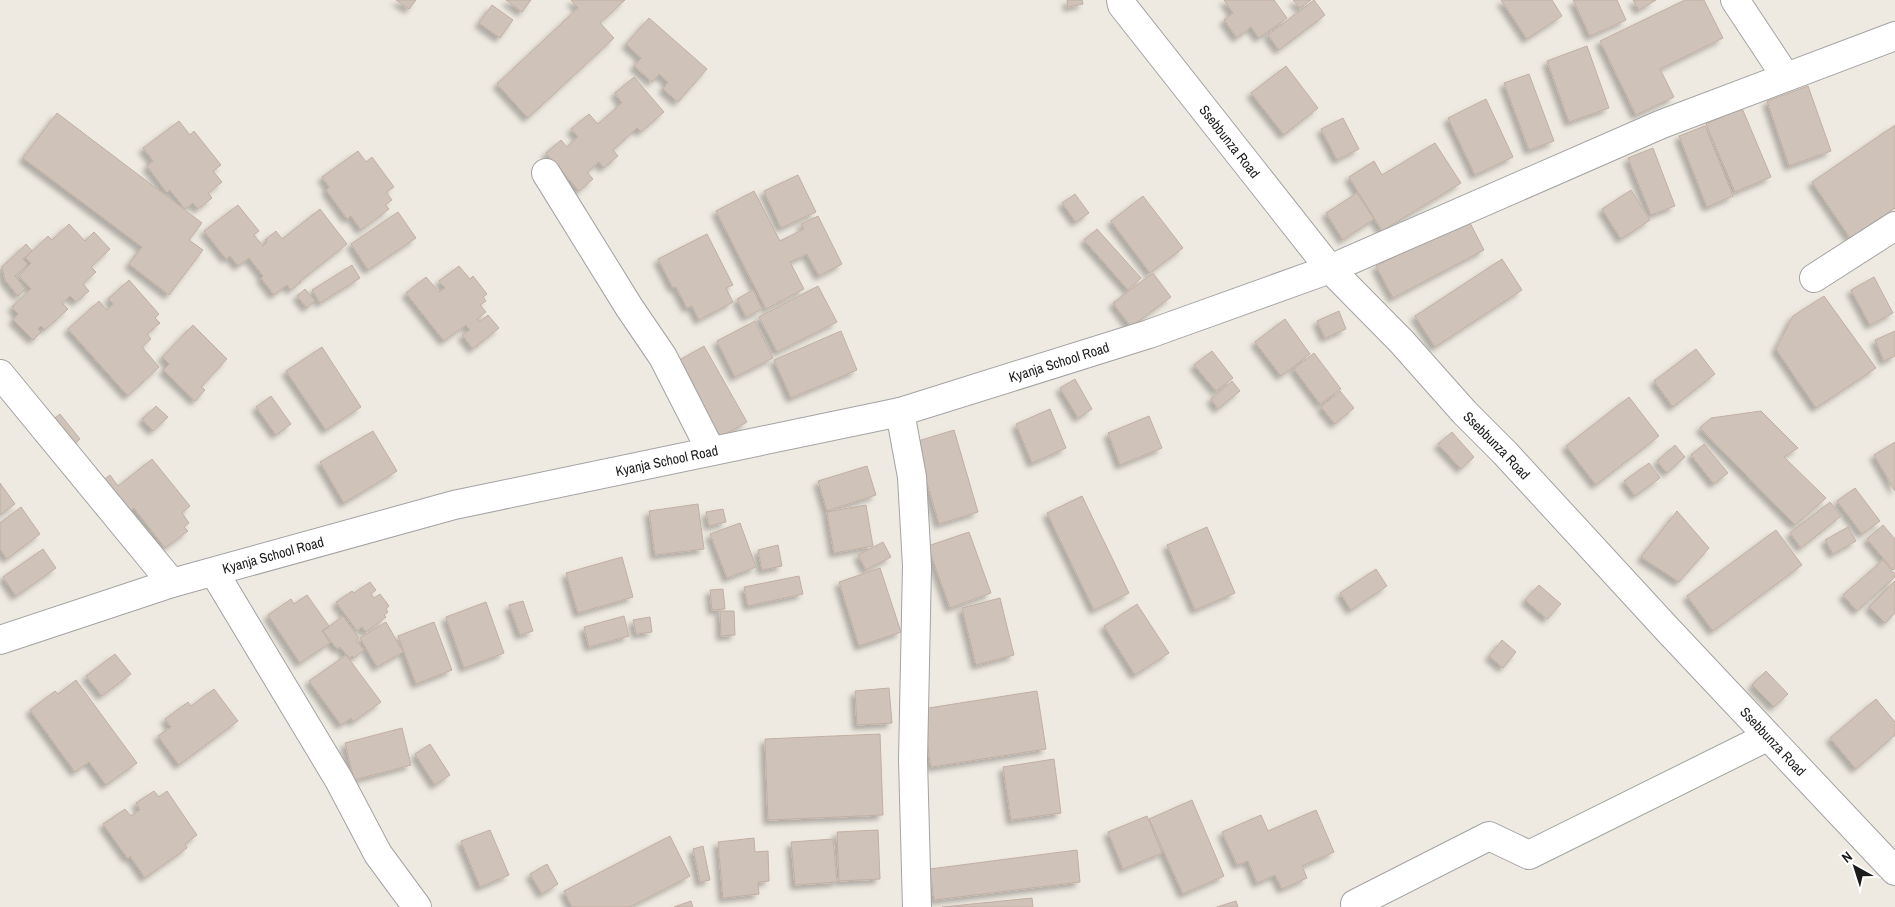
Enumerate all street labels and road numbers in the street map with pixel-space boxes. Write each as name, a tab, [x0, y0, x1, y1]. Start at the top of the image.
street label: Ssebbunza Road	[1195, 101, 1264, 182]
street label: Kyanja School Road	[1007, 338, 1111, 386]
street label: Ssebbunza Road	[1460, 408, 1534, 483]
street label: Kyanja School Road	[614, 441, 719, 480]
street label: Kyanja School Road	[220, 532, 326, 578]
street label: Ssebbunza Road	[1736, 703, 1810, 780]

